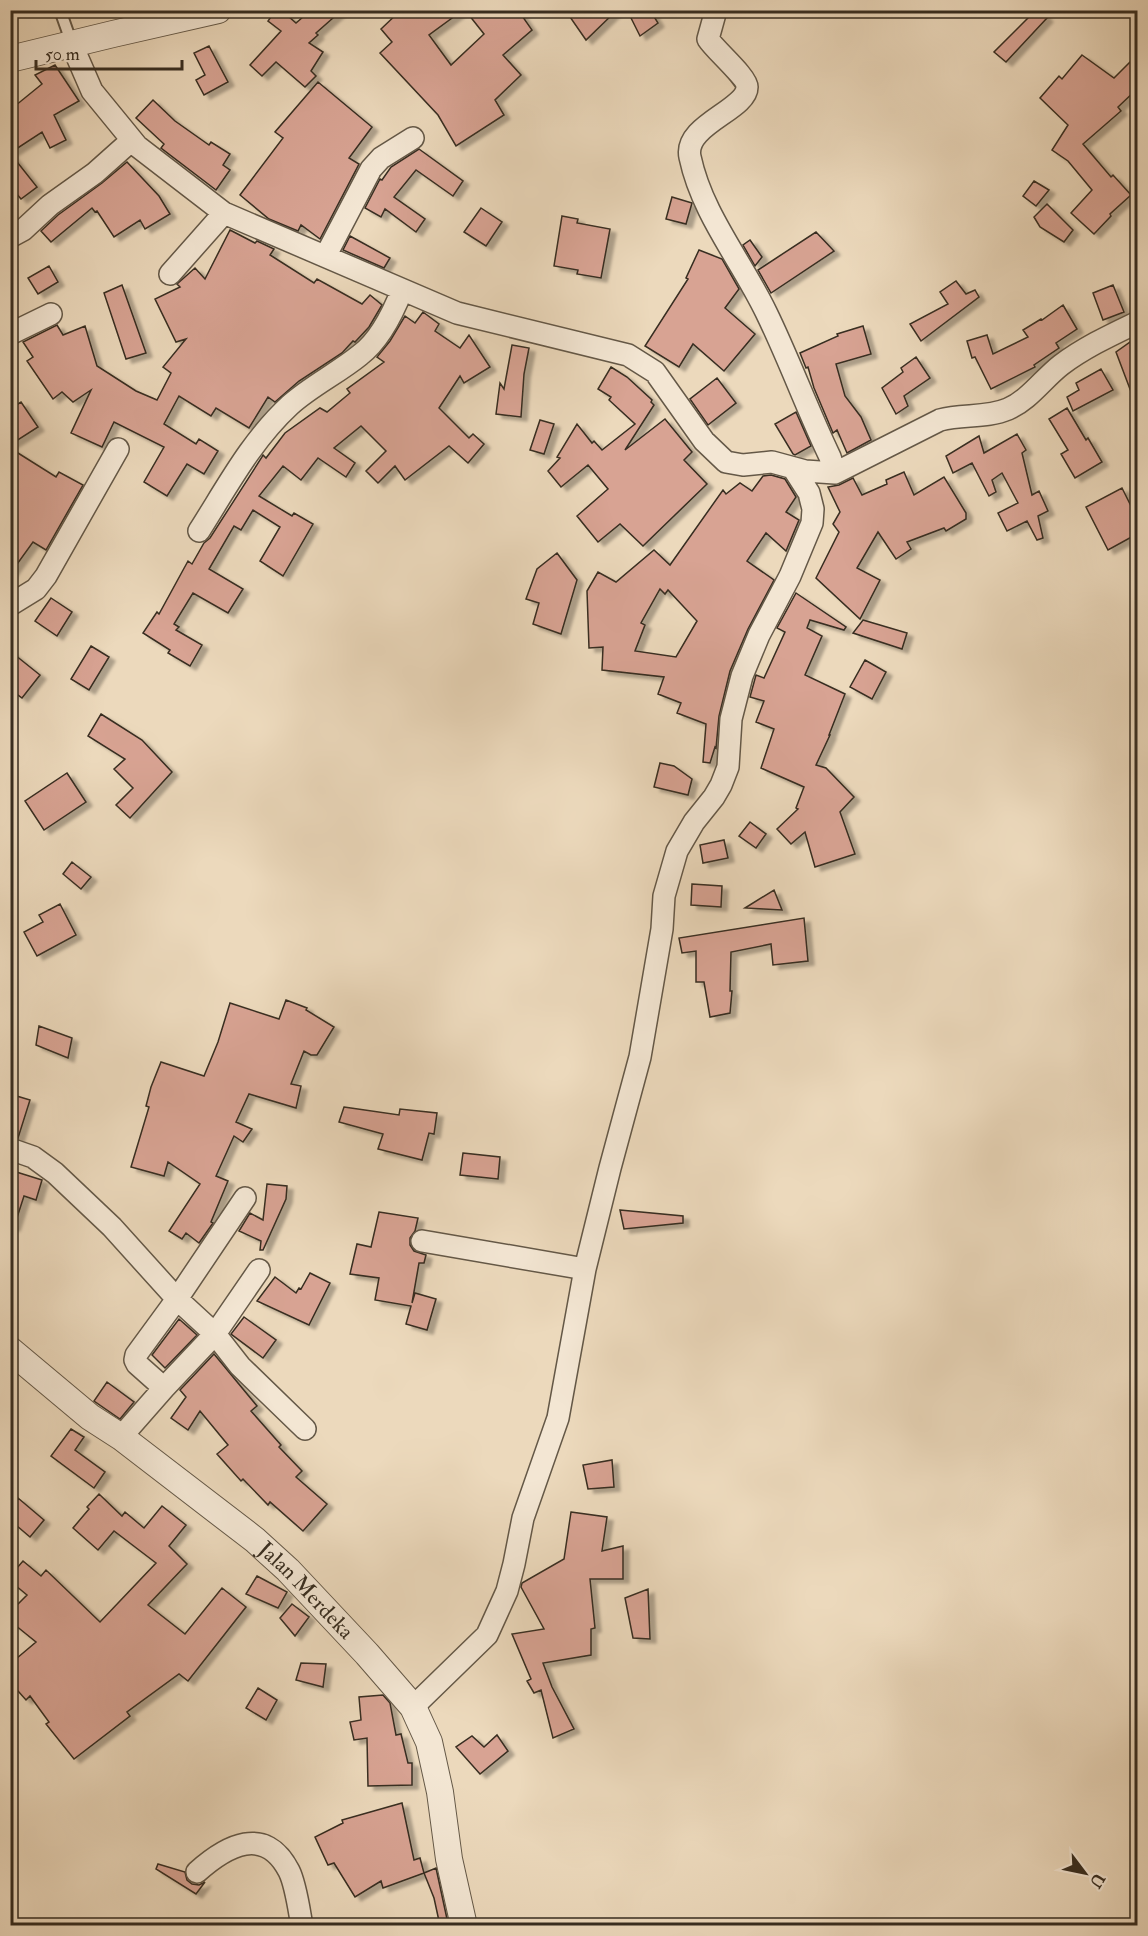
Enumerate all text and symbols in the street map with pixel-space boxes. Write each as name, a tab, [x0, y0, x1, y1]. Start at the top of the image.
scale bar	[36, 33, 182, 71]
text: 50 m	[45, 43, 80, 66]
street label: Jalan Merdeka	[251, 1535, 361, 1646]
north arrow	[1055, 1843, 1115, 1903]
text: U	[1085, 1869, 1109, 1892]

